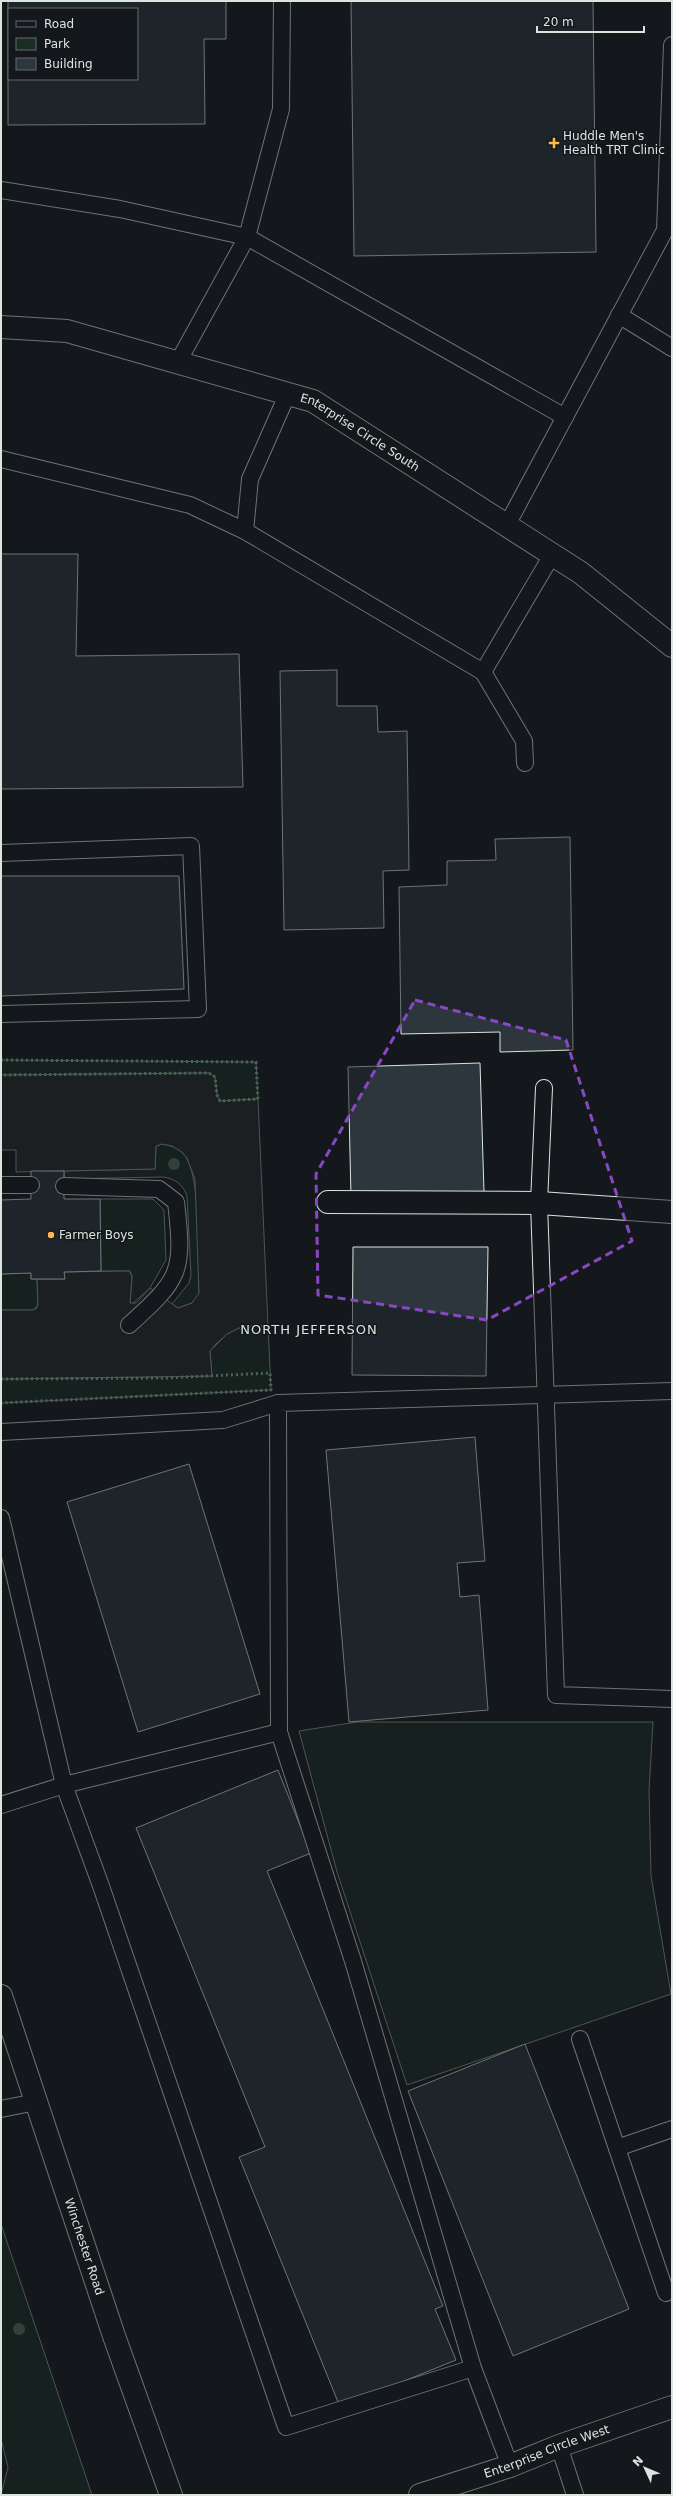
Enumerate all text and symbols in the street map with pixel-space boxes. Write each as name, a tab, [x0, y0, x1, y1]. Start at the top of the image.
legend	[8, 8, 138, 80]
scale bar	[537, 8, 644, 34]
text: 20 m	[543, 15, 574, 29]
text: Road	[44, 17, 74, 31]
text: Park	[44, 37, 70, 51]
text: Building	[44, 57, 93, 71]
place label: Huddle Men's Health TRT Clinic	[563, 129, 665, 157]
marker: Huddle Men's Health TRT Clinic	[548, 137, 560, 149]
street label: Enterprise Circle South	[299, 391, 422, 475]
place label: Farmer Boys	[59, 1228, 134, 1242]
marker: Farmer Boys	[46, 1230, 56, 1240]
district label: NORTH JEFFERSON	[240, 1322, 378, 1337]
street label: Winchester Road	[62, 2196, 107, 2297]
street label: Enterprise Circle West	[482, 2422, 612, 2481]
north arrow	[625, 2448, 665, 2488]
text: N	[630, 2454, 646, 2469]

